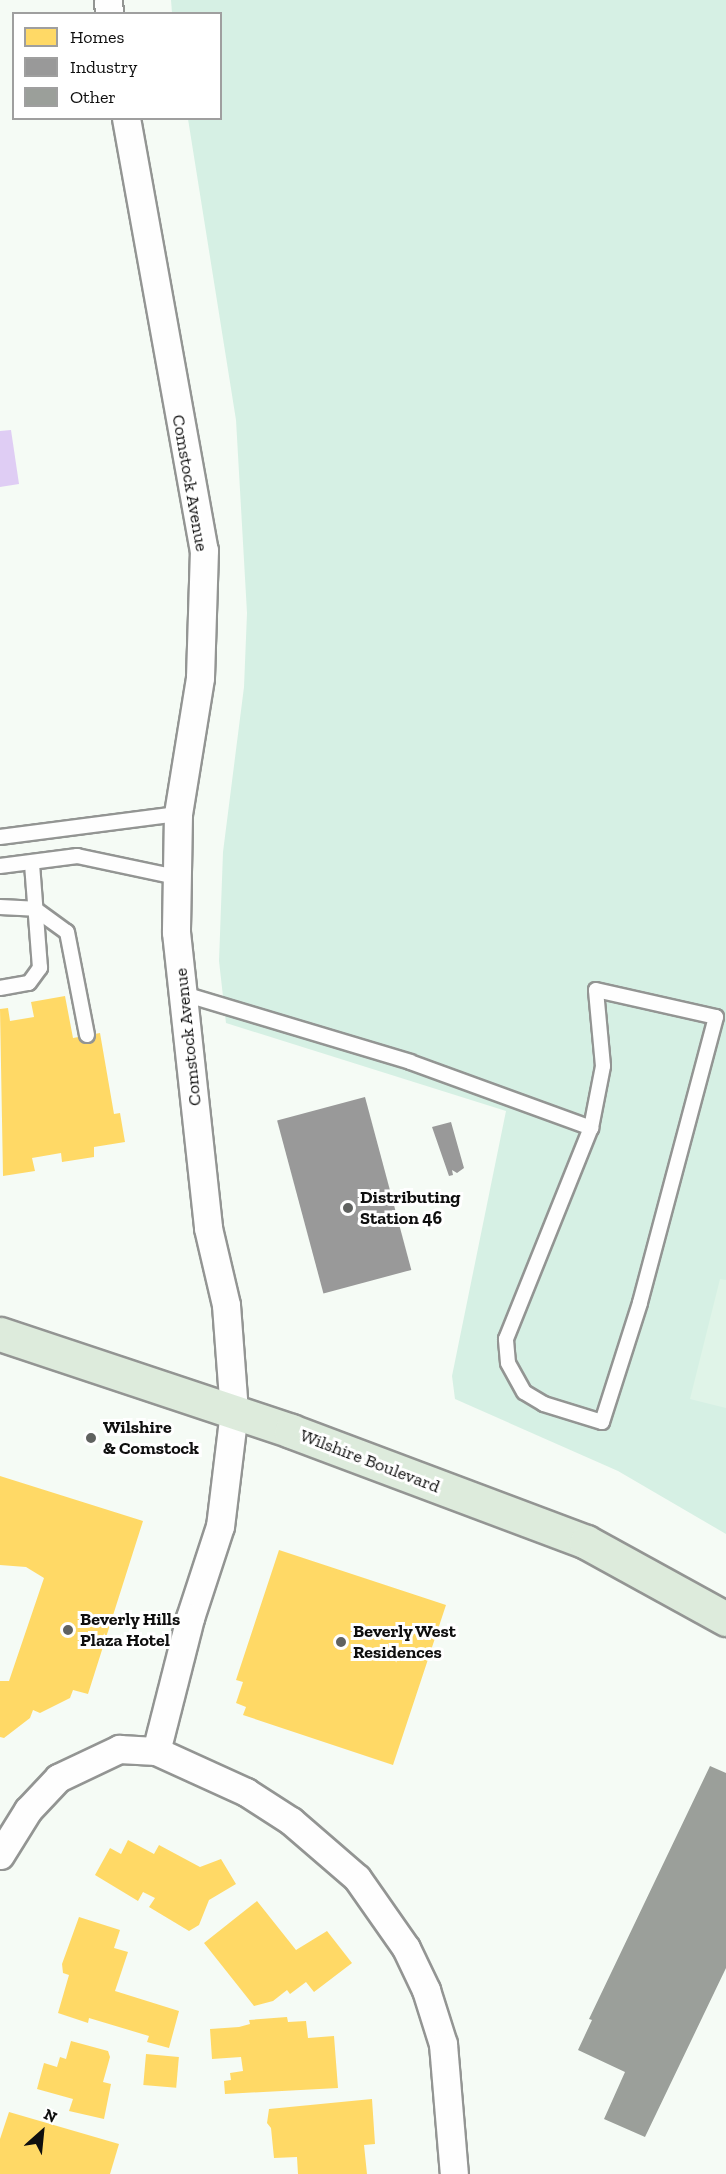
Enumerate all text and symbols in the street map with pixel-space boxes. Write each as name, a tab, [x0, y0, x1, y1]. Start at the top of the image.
legend	[12, 12, 222, 120]
text: Homes	[70, 26, 124, 48]
text: Industry	[70, 56, 137, 78]
text: Other	[70, 86, 116, 108]
street label: Comstock Avenue	[167, 413, 213, 553]
street label: Comstock Avenue	[170, 967, 206, 1107]
place label: Distributing Station 46	[360, 1187, 461, 1230]
marker: Distributing Station 46	[341, 1201, 355, 1215]
place label: Wilshire & Comstock	[103, 1417, 199, 1460]
street label: Wilshire Boulevard	[297, 1424, 443, 1498]
marker: Wilshire & Comstock	[84, 1431, 98, 1445]
place label: Beverly Hills Plaza Hotel	[80, 1609, 181, 1652]
place label: Beverly West Residences	[353, 1621, 457, 1664]
marker: Beverly Hills Plaza Hotel	[61, 1623, 75, 1637]
marker: Beverly West Residences	[334, 1635, 348, 1649]
north arrow	[12, 2102, 72, 2162]
text: N	[41, 2104, 60, 2127]

